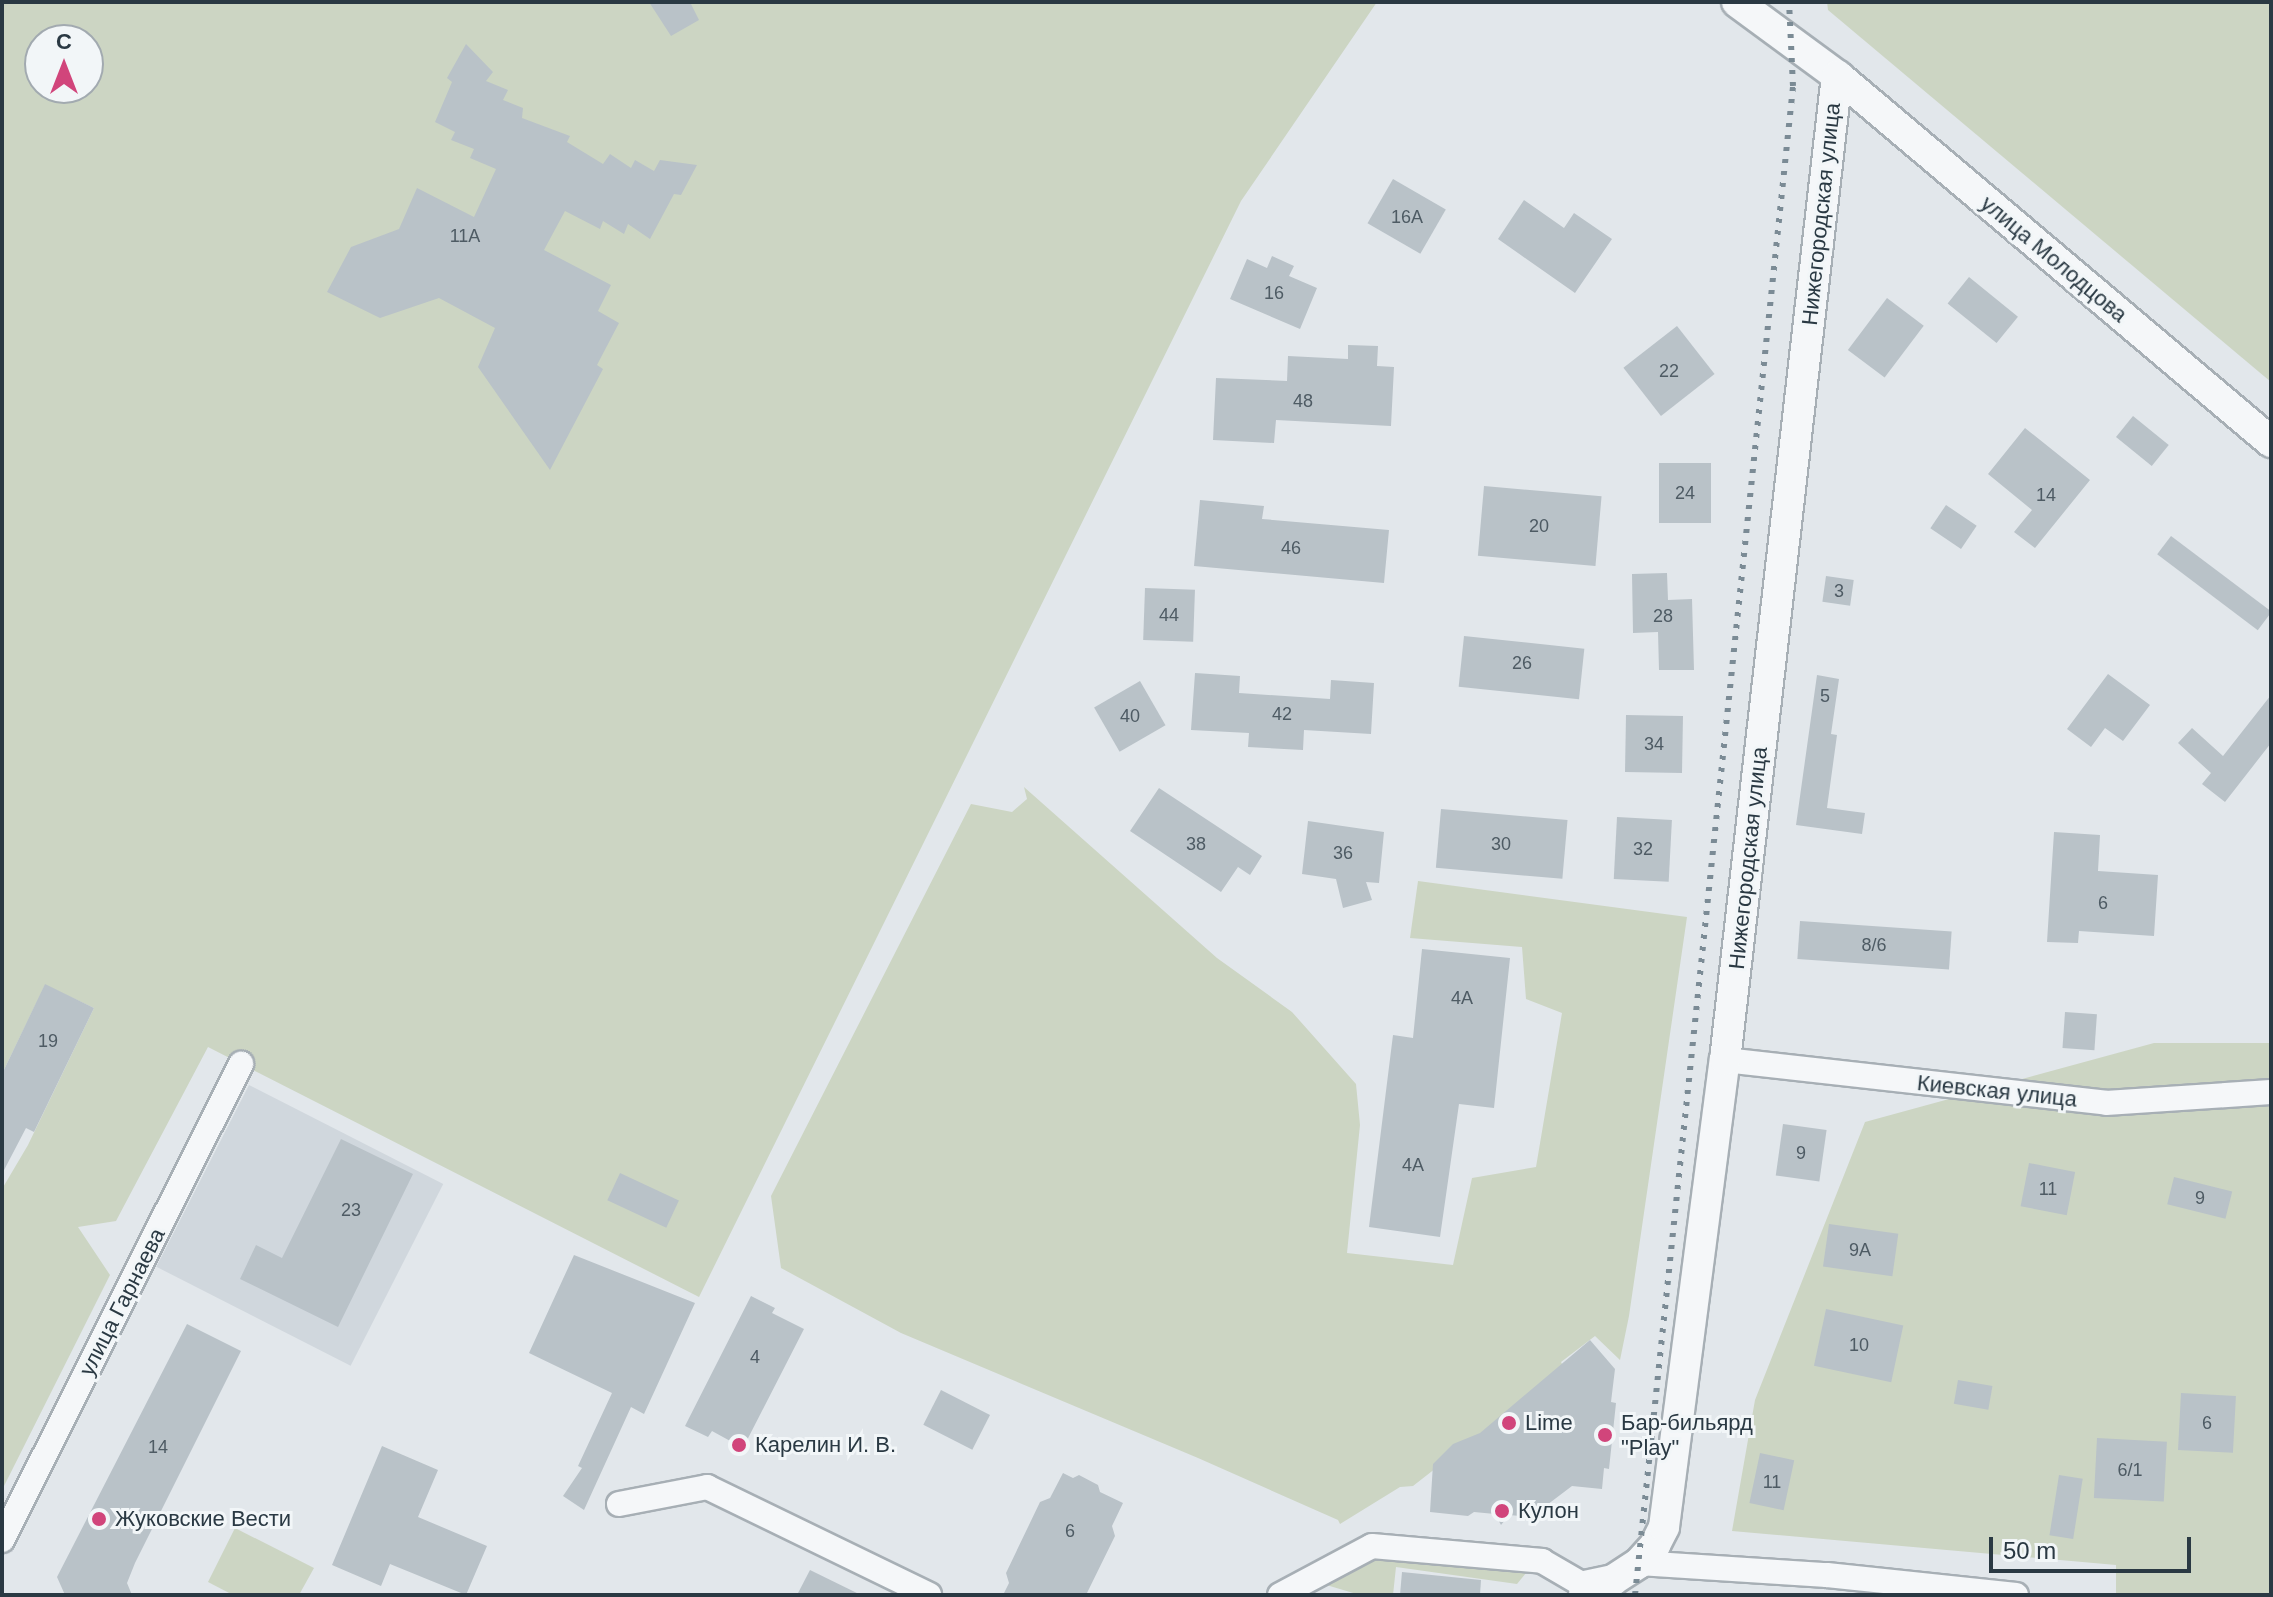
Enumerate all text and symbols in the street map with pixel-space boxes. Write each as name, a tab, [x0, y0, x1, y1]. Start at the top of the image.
north arrow	[24, 24, 104, 104]
text: С	[56, 29, 72, 54]
street label: Нижегородская улица	[1796, 101, 1846, 327]
street label: улица Молодцова	[1975, 190, 2133, 328]
house number: 16А	[1391, 206, 1423, 228]
house number: 11А	[450, 225, 480, 247]
house number: 16	[1264, 282, 1284, 304]
house number: 22	[1659, 360, 1679, 382]
house number: 48	[1293, 390, 1313, 412]
house number: 24	[1675, 482, 1695, 504]
house number: 14	[2036, 484, 2056, 506]
house number: 20	[1529, 515, 1549, 537]
house number: 46	[1281, 537, 1301, 559]
house number: 3	[1834, 580, 1844, 602]
house number: 44	[1159, 604, 1179, 626]
house number: 28	[1653, 605, 1673, 627]
house number: 26	[1512, 652, 1532, 674]
house number: 5	[1820, 685, 1830, 707]
house number: 42	[1272, 703, 1292, 725]
house number: 40	[1120, 705, 1140, 727]
house number: 34	[1644, 733, 1664, 755]
street label: Нижегородская улица	[1723, 745, 1773, 971]
house number: 38	[1186, 833, 1206, 855]
house number: 30	[1491, 833, 1511, 855]
house number: 32	[1633, 838, 1653, 860]
house number: 36	[1333, 842, 1353, 864]
house number: 6	[2098, 892, 2108, 914]
house number: 8/6	[1861, 934, 1887, 956]
house number: 4А	[1451, 987, 1473, 1009]
house number: 19	[38, 1030, 58, 1052]
street label: Киевская улица	[1916, 1069, 2078, 1113]
house number: 9	[1796, 1142, 1806, 1164]
house number: 4А	[1402, 1154, 1424, 1176]
house number: 11	[2039, 1178, 2057, 1200]
house number: 9	[2195, 1187, 2205, 1209]
house number: 23	[341, 1199, 361, 1221]
street label: улица Гарнаева	[73, 1224, 171, 1380]
house number: 9А	[1849, 1239, 1871, 1261]
house number: 10	[1849, 1334, 1869, 1356]
house number: 4	[750, 1346, 760, 1368]
place label: Бар-бильярд "Play"	[1621, 1409, 1753, 1460]
place label: Lime	[1525, 1410, 1573, 1436]
house number: 6	[2202, 1412, 2212, 1434]
marker: Lime	[1500, 1414, 1518, 1432]
marker: Бар-бильярд "Play"	[1596, 1426, 1614, 1444]
place label: Карелин И. В.	[755, 1432, 896, 1458]
house number: 14	[148, 1436, 168, 1458]
marker: Карелин И. В.	[730, 1436, 748, 1454]
house number: 6/1	[2117, 1459, 2143, 1481]
house number: 11	[1763, 1471, 1781, 1493]
place label: Кулон	[1518, 1498, 1579, 1524]
marker: Кулон	[1493, 1502, 1511, 1520]
place label: Жуковские Вести	[115, 1506, 291, 1532]
marker: Жуковские Вести	[90, 1510, 108, 1528]
house number: 6	[1065, 1520, 1075, 1542]
scale bar	[1993, 1521, 2195, 1571]
text: 50 m	[2003, 1537, 2056, 1564]

